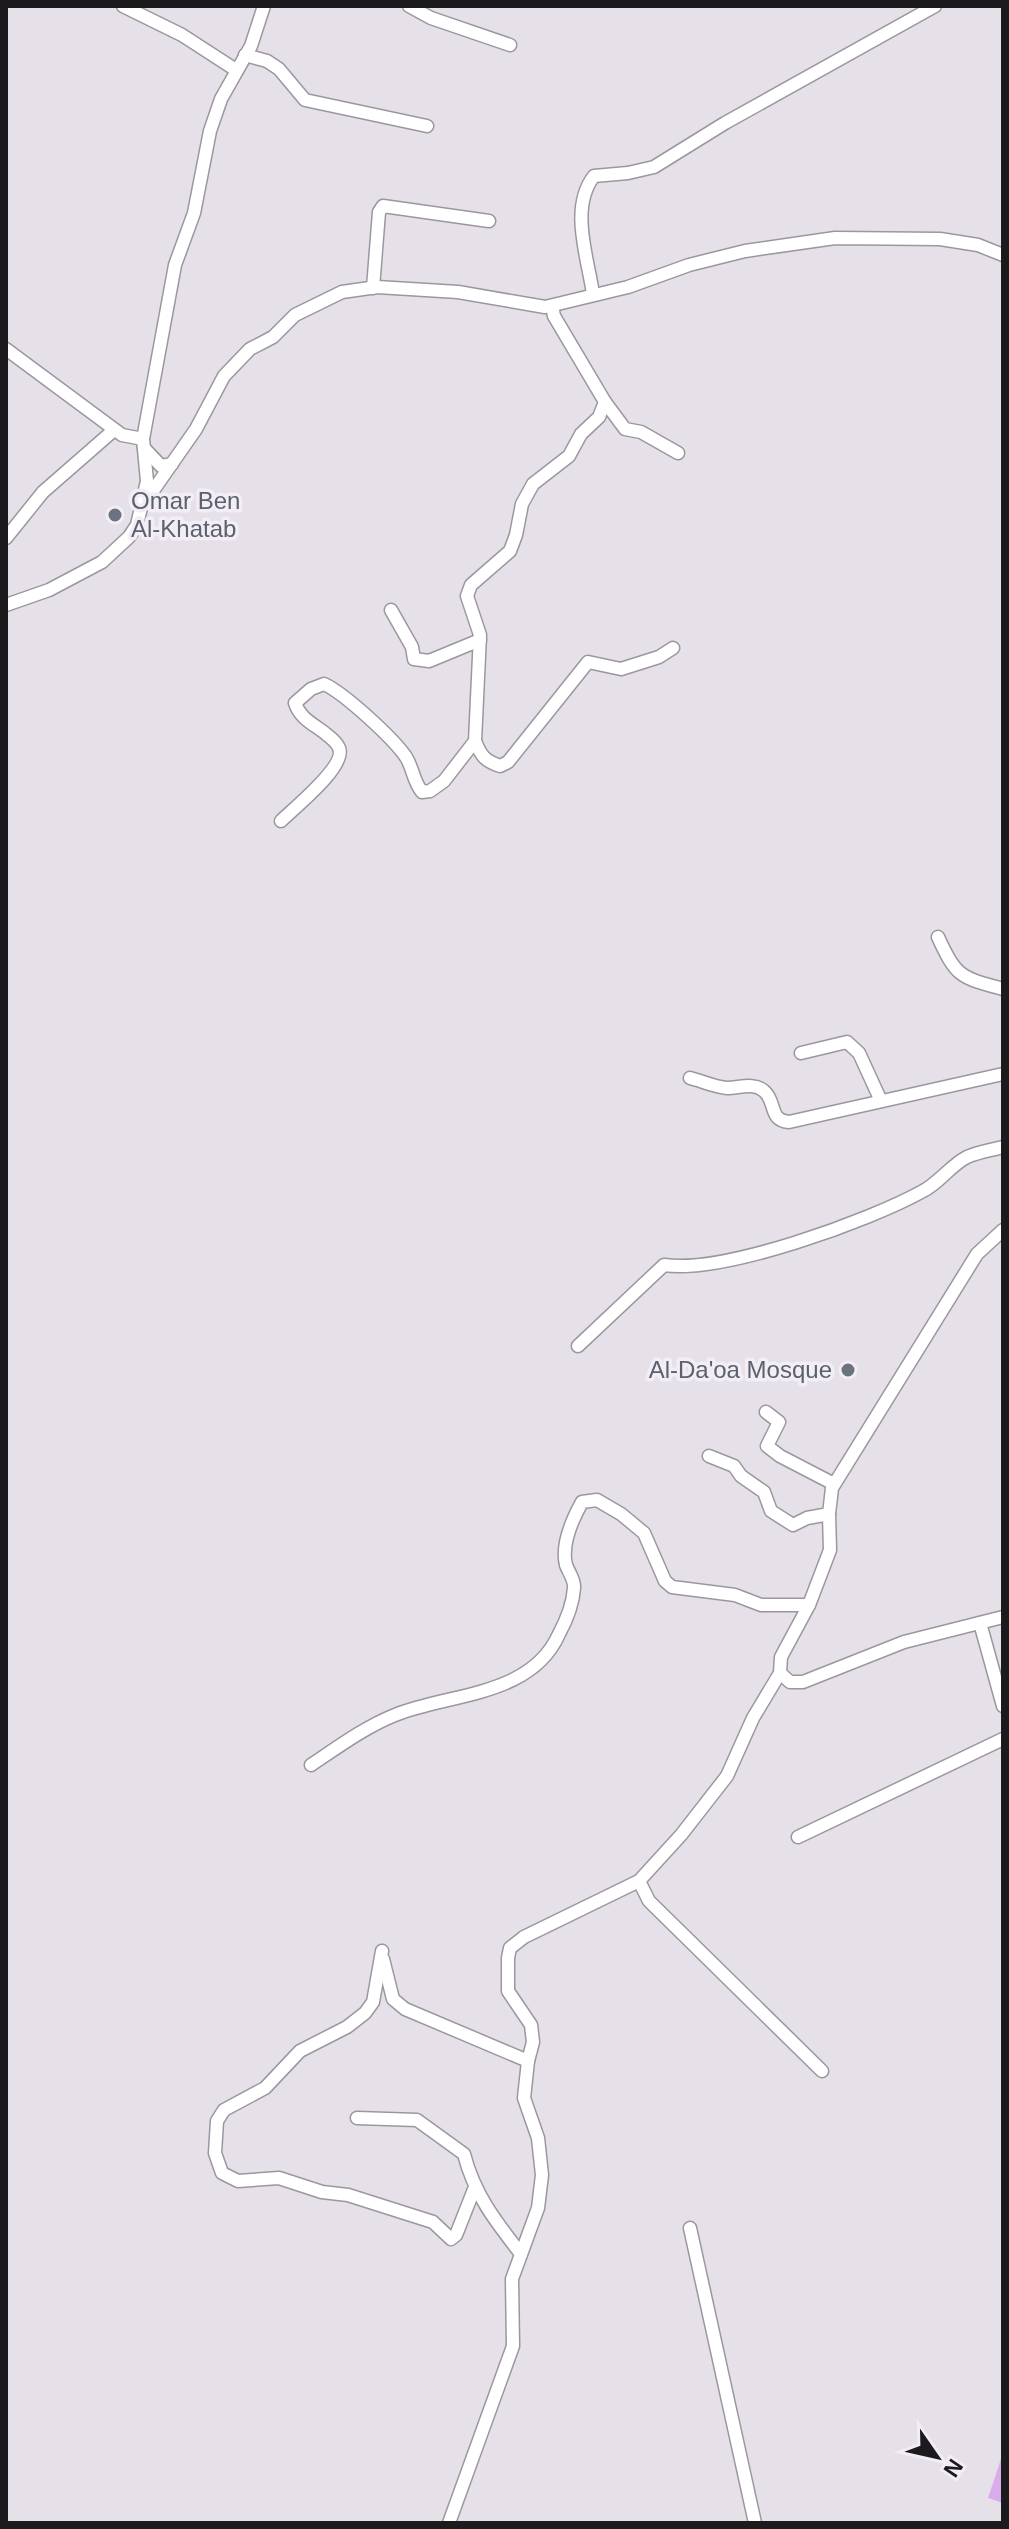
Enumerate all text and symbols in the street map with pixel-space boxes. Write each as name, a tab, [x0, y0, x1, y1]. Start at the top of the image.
place label: Omar Ben Al-Khatab	[131, 487, 240, 542]
marker: Omar Ben Al-Khatab	[106, 506, 124, 524]
place label: Al-Da'oa Mosque	[649, 1356, 832, 1383]
marker: Al-Da'oa Mosque	[839, 1361, 857, 1379]
north arrow	[897, 2417, 977, 2497]
text: N	[938, 2454, 968, 2481]

